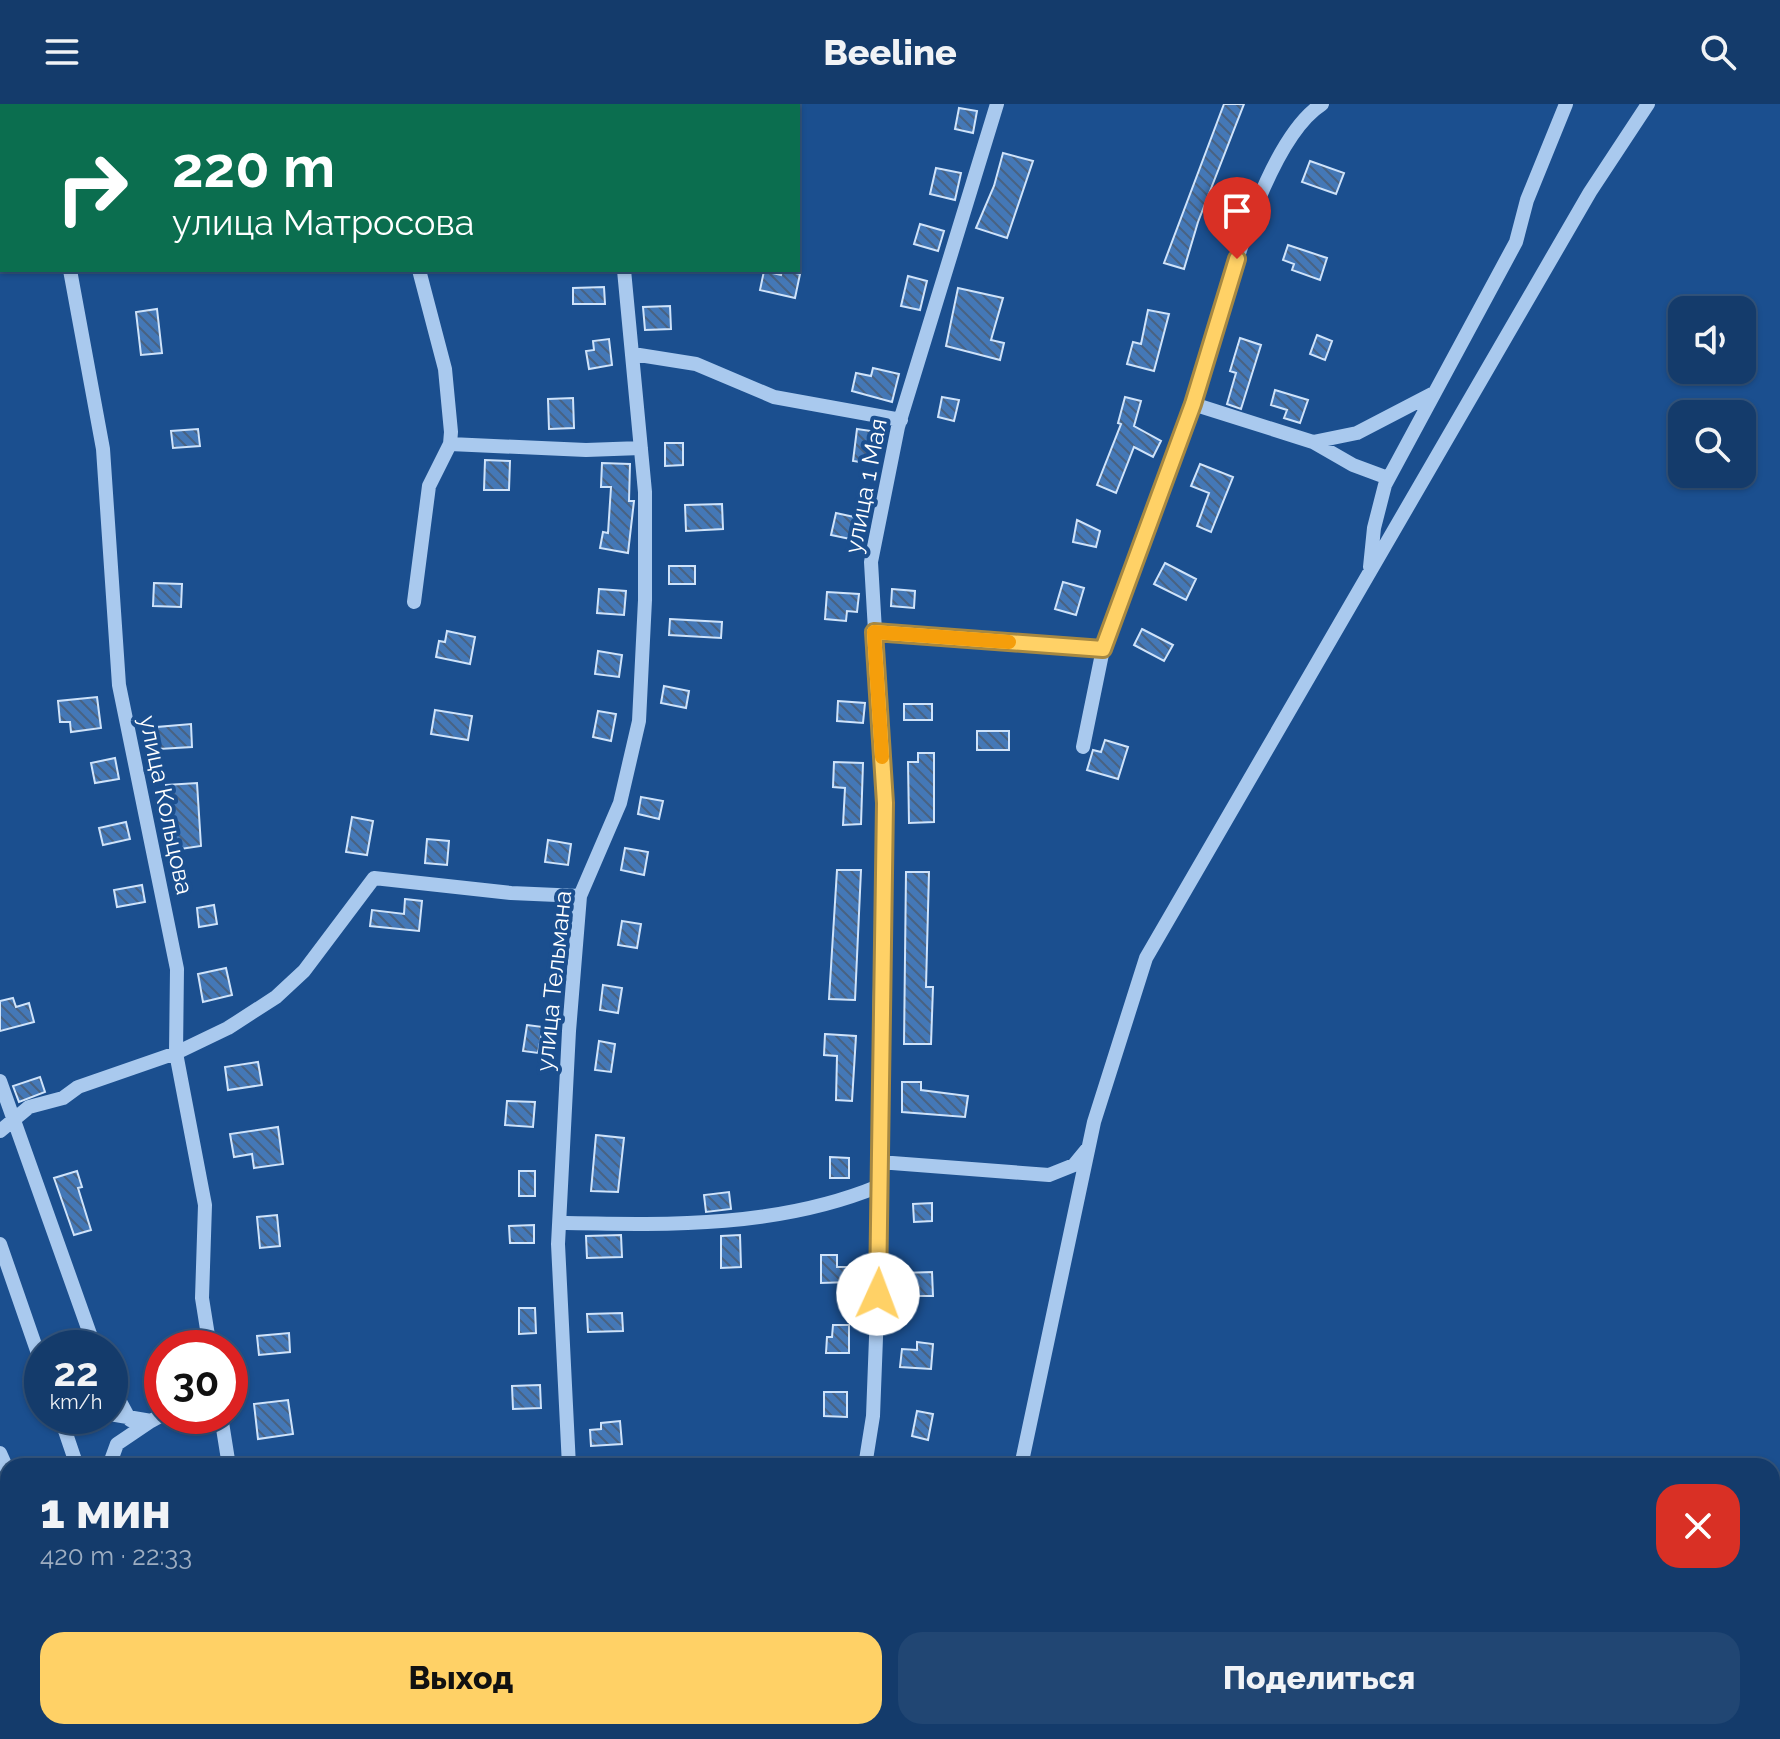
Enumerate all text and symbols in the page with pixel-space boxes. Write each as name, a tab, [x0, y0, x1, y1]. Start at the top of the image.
icon: menu	[40, 30, 84, 74]
icon: search	[1696, 30, 1740, 74]
text: Beeline	[823, 31, 957, 73]
text: 220 m	[172, 134, 335, 200]
icon: right	[40, 136, 144, 240]
pin	[1203, 177, 1271, 259]
icon: arrive	[1215, 189, 1259, 233]
text: улица Матросова	[172, 201, 474, 243]
map controls	[1668, 296, 1756, 488]
button: sound	[1668, 296, 1756, 384]
button: search	[1668, 400, 1756, 488]
street label: улица 1 Мая	[838, 416, 893, 556]
street label: улица Кольцова	[133, 713, 200, 897]
street label: улица Тельмана	[530, 889, 577, 1073]
position arrow	[836, 1252, 920, 1336]
speed limit sign: 30	[144, 1330, 248, 1434]
text: 22	[53, 1348, 99, 1395]
text: km/h	[50, 1390, 102, 1414]
text: 1 мин	[40, 1483, 171, 1539]
button: close	[1656, 1484, 1740, 1568]
text: 420 m · 22:33	[40, 1541, 192, 1571]
button: Выход	[40, 1632, 882, 1724]
button: Поделиться	[898, 1632, 1740, 1724]

